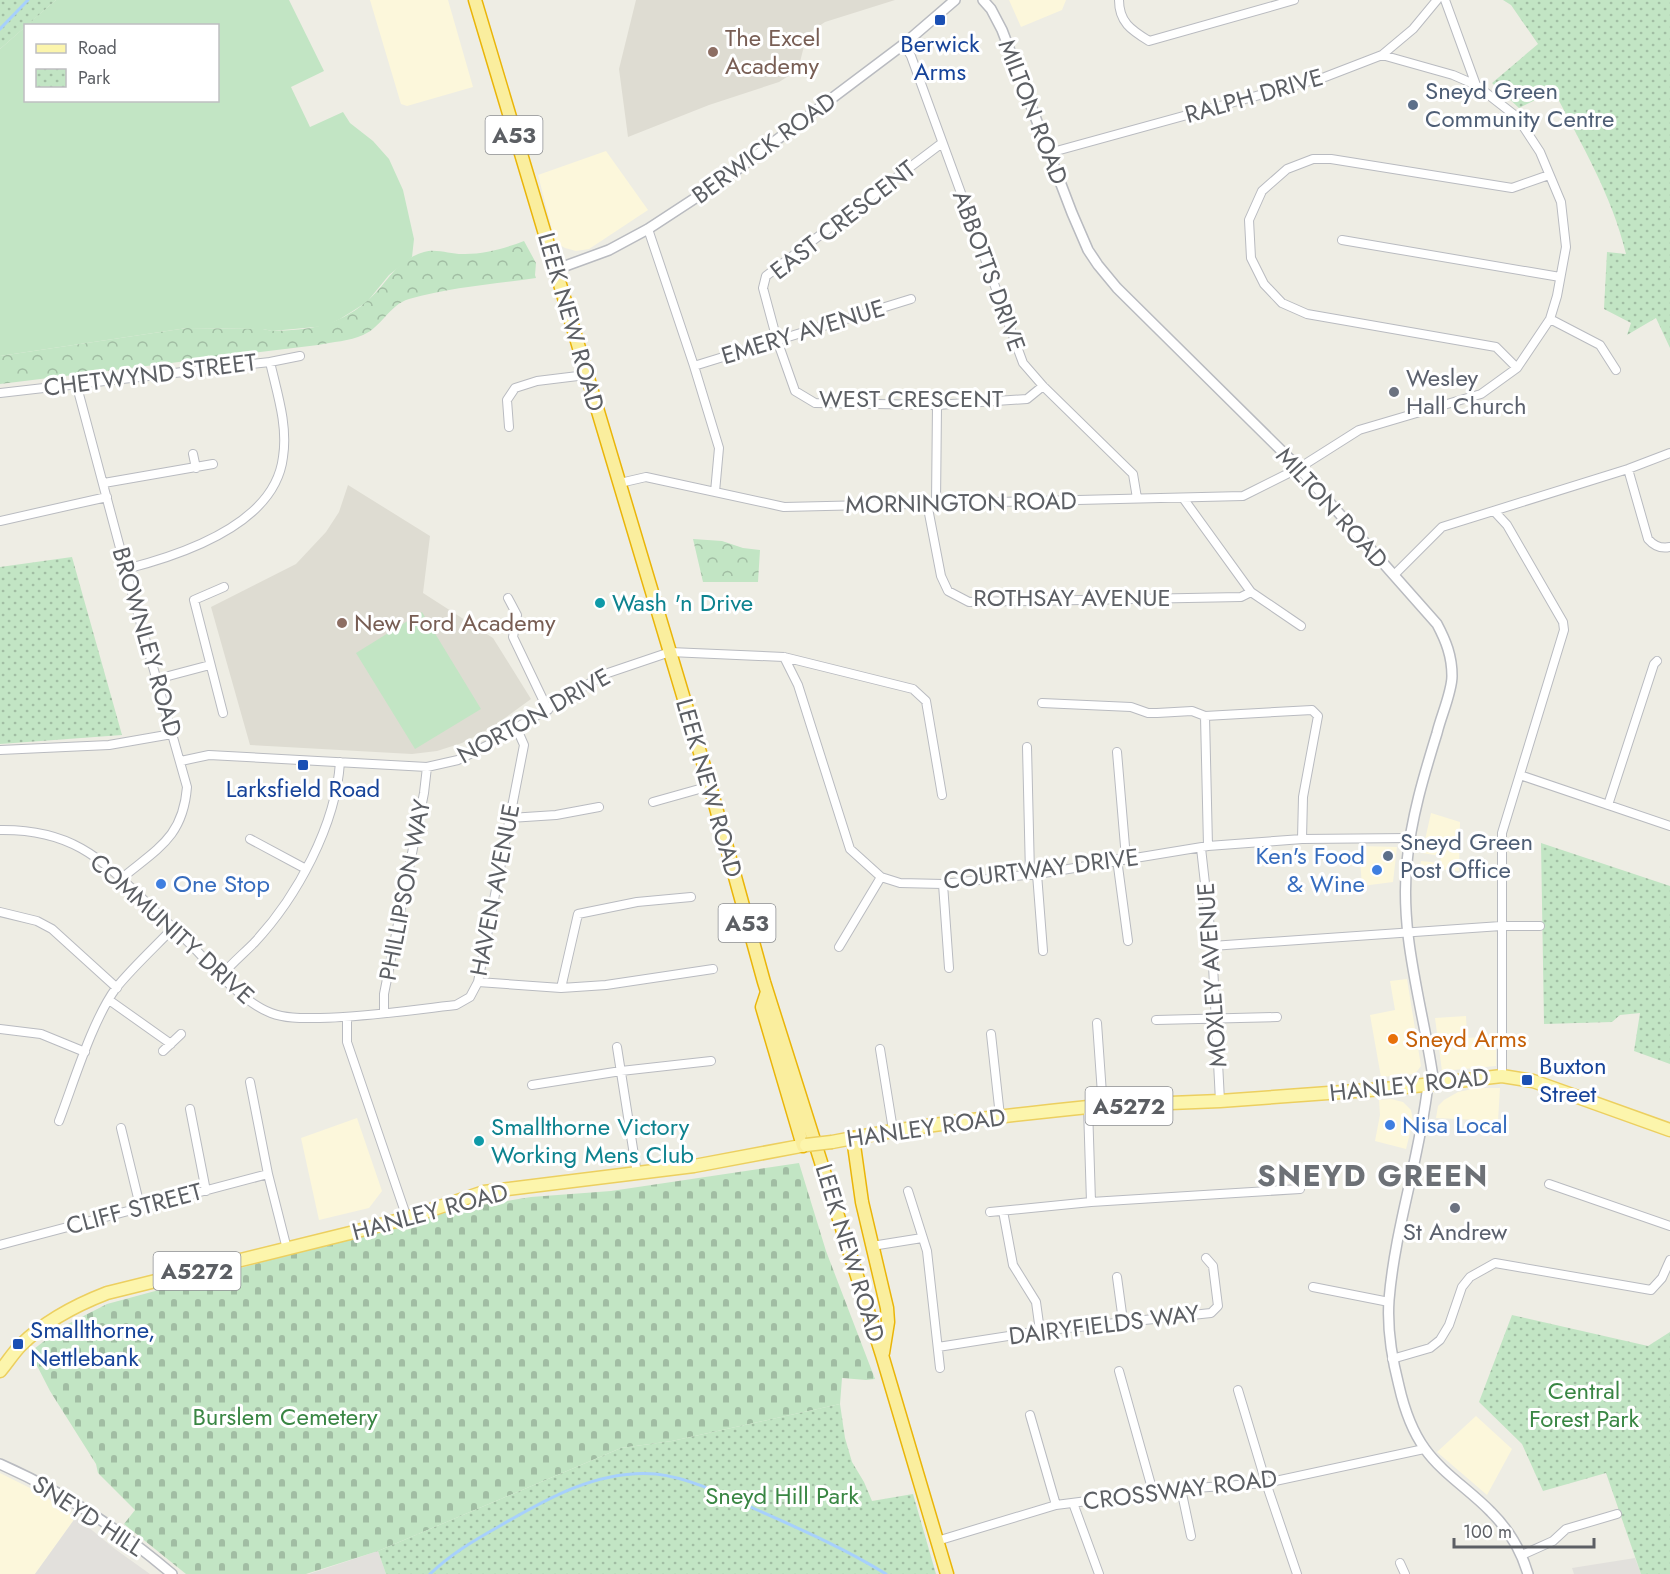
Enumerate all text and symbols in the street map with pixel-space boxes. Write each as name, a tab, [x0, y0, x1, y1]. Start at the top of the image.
marker: Berwick Arms	[933, 13, 947, 27]
place label: The Excel Academy	[725, 20, 821, 83]
legend	[24, 24, 219, 102]
place label: Berwick Arms	[900, 26, 980, 89]
street label: MILTON ROAD	[990, 34, 1077, 190]
text: Road	[78, 35, 117, 61]
marker: The Excel Academy	[706, 45, 720, 59]
street label: RALPH DRIVE	[1181, 59, 1327, 132]
text: Park	[78, 65, 110, 91]
place label: Sneyd Green Community Centre	[1425, 73, 1614, 136]
street label: BERWICK ROAD	[684, 83, 843, 212]
marker: Sneyd Green Community Centre	[1406, 98, 1420, 112]
road number: A53	[486, 116, 542, 154]
street label: EAST CRESCENT	[762, 152, 923, 288]
street label: ABBOTTS DRIVE	[944, 185, 1035, 356]
street label: LEEK NEW ROAD	[529, 228, 614, 415]
street label: EMERY AVENUE	[717, 290, 889, 373]
street label: CHETWYND STREET	[41, 344, 258, 405]
place label: Wesley Hall Church	[1406, 360, 1527, 423]
street label: WEST CRESCENT	[819, 381, 1003, 416]
marker: Wesley Hall Church	[1387, 385, 1401, 399]
street label: MILTON ROAD	[1268, 439, 1397, 576]
street label: MORNINGTON ROAD	[845, 483, 1077, 522]
street label: BROWNLEY ROAD	[104, 543, 191, 741]
street label: ROTHSAY AVENUE	[973, 580, 1171, 615]
place label: Wash 'n Drive	[612, 585, 753, 620]
marker: Wash 'n Drive	[593, 596, 607, 610]
place label: New Ford Academy	[354, 605, 556, 640]
marker: New Ford Academy	[335, 616, 349, 630]
street label: NORTON DRIVE	[451, 659, 617, 772]
street label: LEEK NEW ROAD	[667, 694, 752, 881]
marker: Larksfield Road	[296, 758, 310, 772]
place label: Larksfield Road	[226, 771, 380, 806]
street label: PHILLIPSON WAY	[370, 796, 439, 983]
street label: HAVEN AVENUE	[461, 801, 528, 979]
place label: Sneyd Green Post Office	[1400, 824, 1533, 887]
place label: Ken's Food & Wine	[1255, 838, 1365, 901]
street label: COURTWAY DRIVE	[941, 839, 1141, 898]
street label: COMMUNITY DRIVE	[82, 845, 262, 1012]
marker: Sneyd Green Post Office	[1381, 849, 1395, 863]
marker: Ken's Food & Wine	[1370, 863, 1384, 877]
place label: One Stop	[173, 866, 270, 901]
marker: One Stop	[154, 877, 168, 891]
street label: MOXLEY AVENUE	[1188, 882, 1235, 1069]
road number: A53	[718, 904, 776, 942]
place label: Sneyd Arms	[1405, 1021, 1527, 1056]
marker: Sneyd Arms	[1386, 1032, 1400, 1046]
place label: Buxton Street	[1539, 1048, 1607, 1111]
street label: HANLEY ROAD	[1328, 1059, 1490, 1110]
marker: Buxton Street	[1520, 1073, 1534, 1087]
road number: A5272	[1086, 1087, 1172, 1125]
street label: HANLEY ROAD	[844, 1099, 1008, 1156]
place label: Nisa Local	[1402, 1107, 1508, 1142]
place label: Smallthorne Victory Working Mens Club	[491, 1109, 694, 1172]
marker: Nisa Local	[1383, 1118, 1397, 1132]
marker: Smallthorne Victory Working Mens Club	[472, 1134, 486, 1148]
district label: SNEYD GREEN	[1257, 1154, 1489, 1197]
street label: LEEK NEW ROAD	[807, 1159, 894, 1346]
street label: CLIFF STREET	[62, 1174, 206, 1243]
street label: HANLEY ROAD	[348, 1174, 512, 1249]
marker: St Andrew	[1448, 1201, 1462, 1215]
place label: St Andrew	[1403, 1214, 1508, 1249]
road number: A5272	[154, 1252, 240, 1290]
street label: DAIRYFIELDS WAY	[1007, 1295, 1202, 1354]
place label: Smallthorne, Nettlebank	[30, 1312, 155, 1375]
marker: Smallthorne, Nettlebank	[11, 1337, 25, 1351]
park label: Central Forest Park	[1529, 1373, 1639, 1436]
park label: Burslem Cemetery	[192, 1399, 378, 1434]
street label: CROSSWAY ROAD	[1081, 1460, 1279, 1519]
street label: SNEYD HILL	[26, 1466, 151, 1565]
park label: Sneyd Hill Park	[705, 1478, 859, 1513]
scale bar	[1454, 1511, 1594, 1549]
text: 100 m	[1463, 1519, 1512, 1545]

